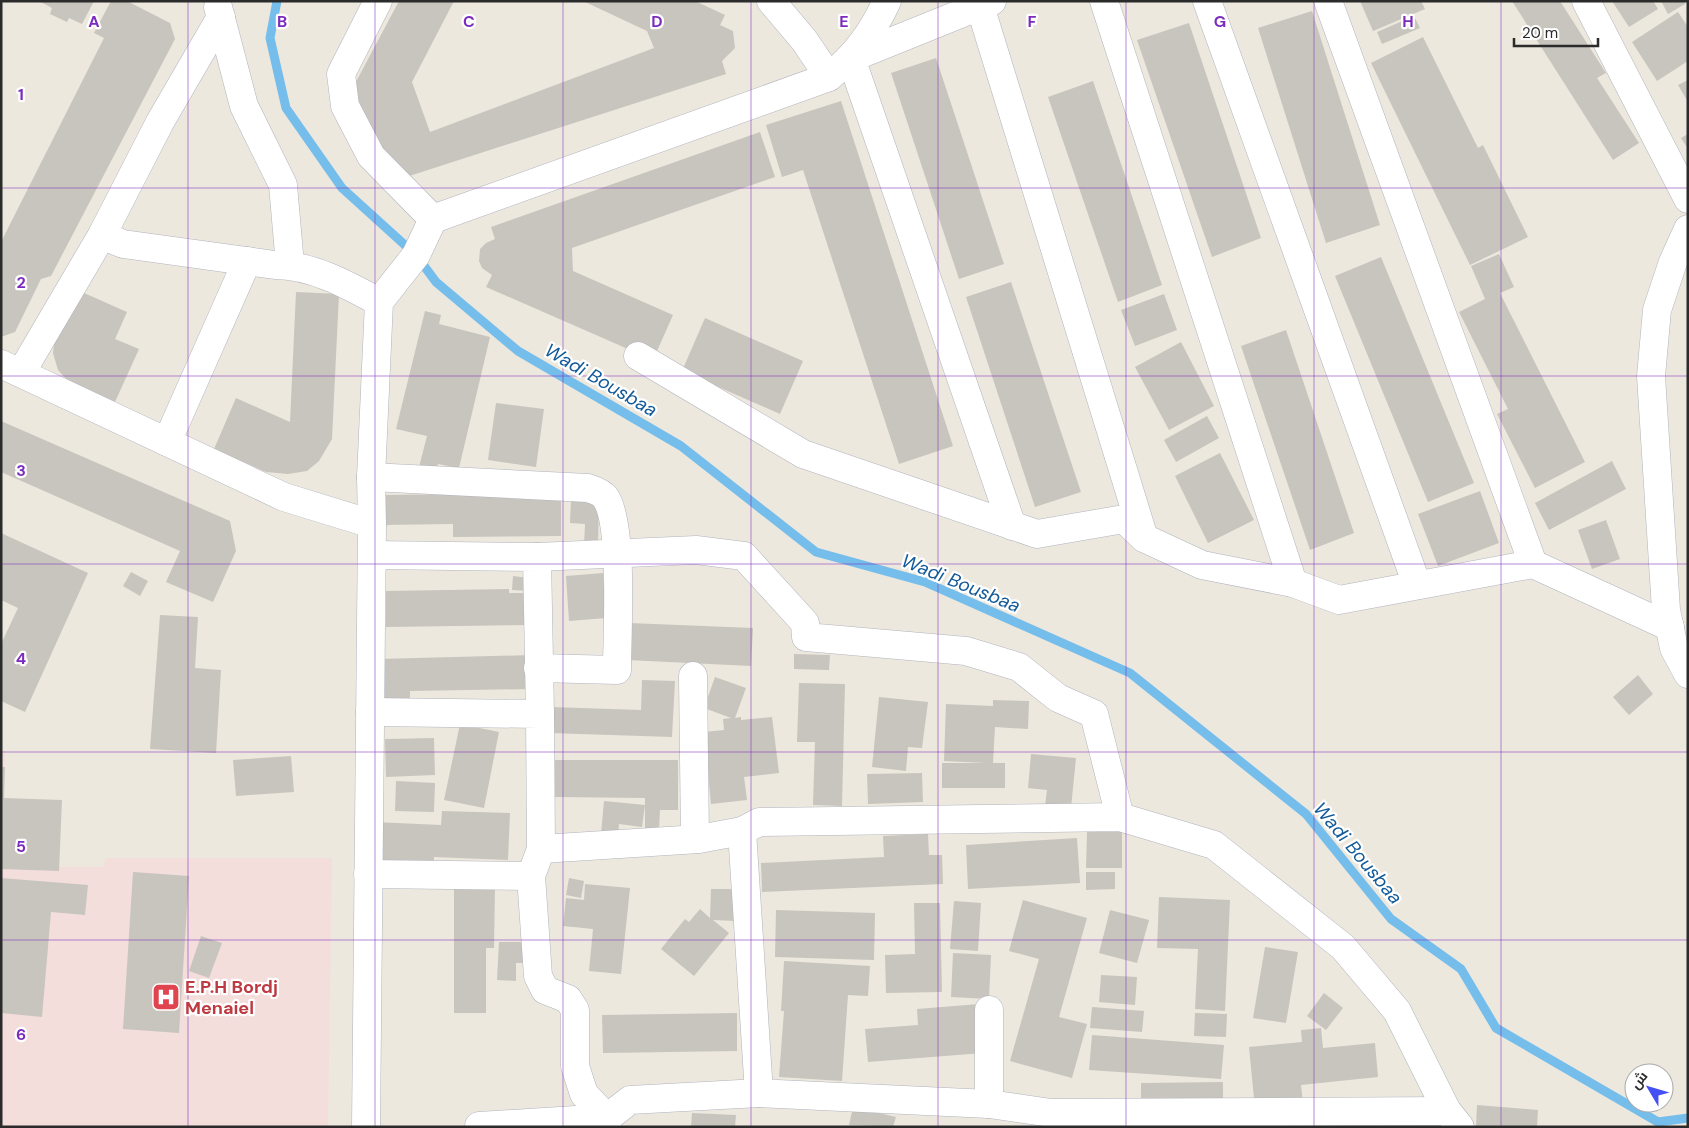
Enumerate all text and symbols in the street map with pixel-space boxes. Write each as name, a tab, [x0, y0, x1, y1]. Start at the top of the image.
text: A	[88, 11, 100, 32]
text: B	[277, 11, 287, 32]
text: C	[463, 11, 475, 32]
text: D	[651, 11, 663, 32]
text: E	[839, 11, 849, 32]
text: F	[1028, 11, 1037, 32]
text: G	[1214, 11, 1226, 32]
text: H	[1402, 11, 1414, 32]
scale bar	[1514, 15, 1598, 47]
text: 20 m	[1522, 23, 1558, 43]
text: 1	[18, 84, 24, 105]
text: 2	[16, 272, 26, 293]
water label: Wadi Bousbaa	[540, 338, 662, 422]
text: 3	[16, 460, 26, 481]
water label: Wadi Bousbaa	[898, 548, 1024, 618]
text: 4	[16, 648, 26, 669]
water label: Wadi Bousbaa	[1308, 797, 1408, 909]
text: 5	[16, 836, 26, 857]
place label: E.P.H Bordj Menaiel	[185, 975, 278, 1020]
hospital icon: E.P.H Bordj Menaiel	[151, 982, 181, 1012]
text: 6	[16, 1024, 26, 1045]
north arrow	[1624, 1063, 1674, 1113]
text: ش	[1626, 1067, 1651, 1093]

